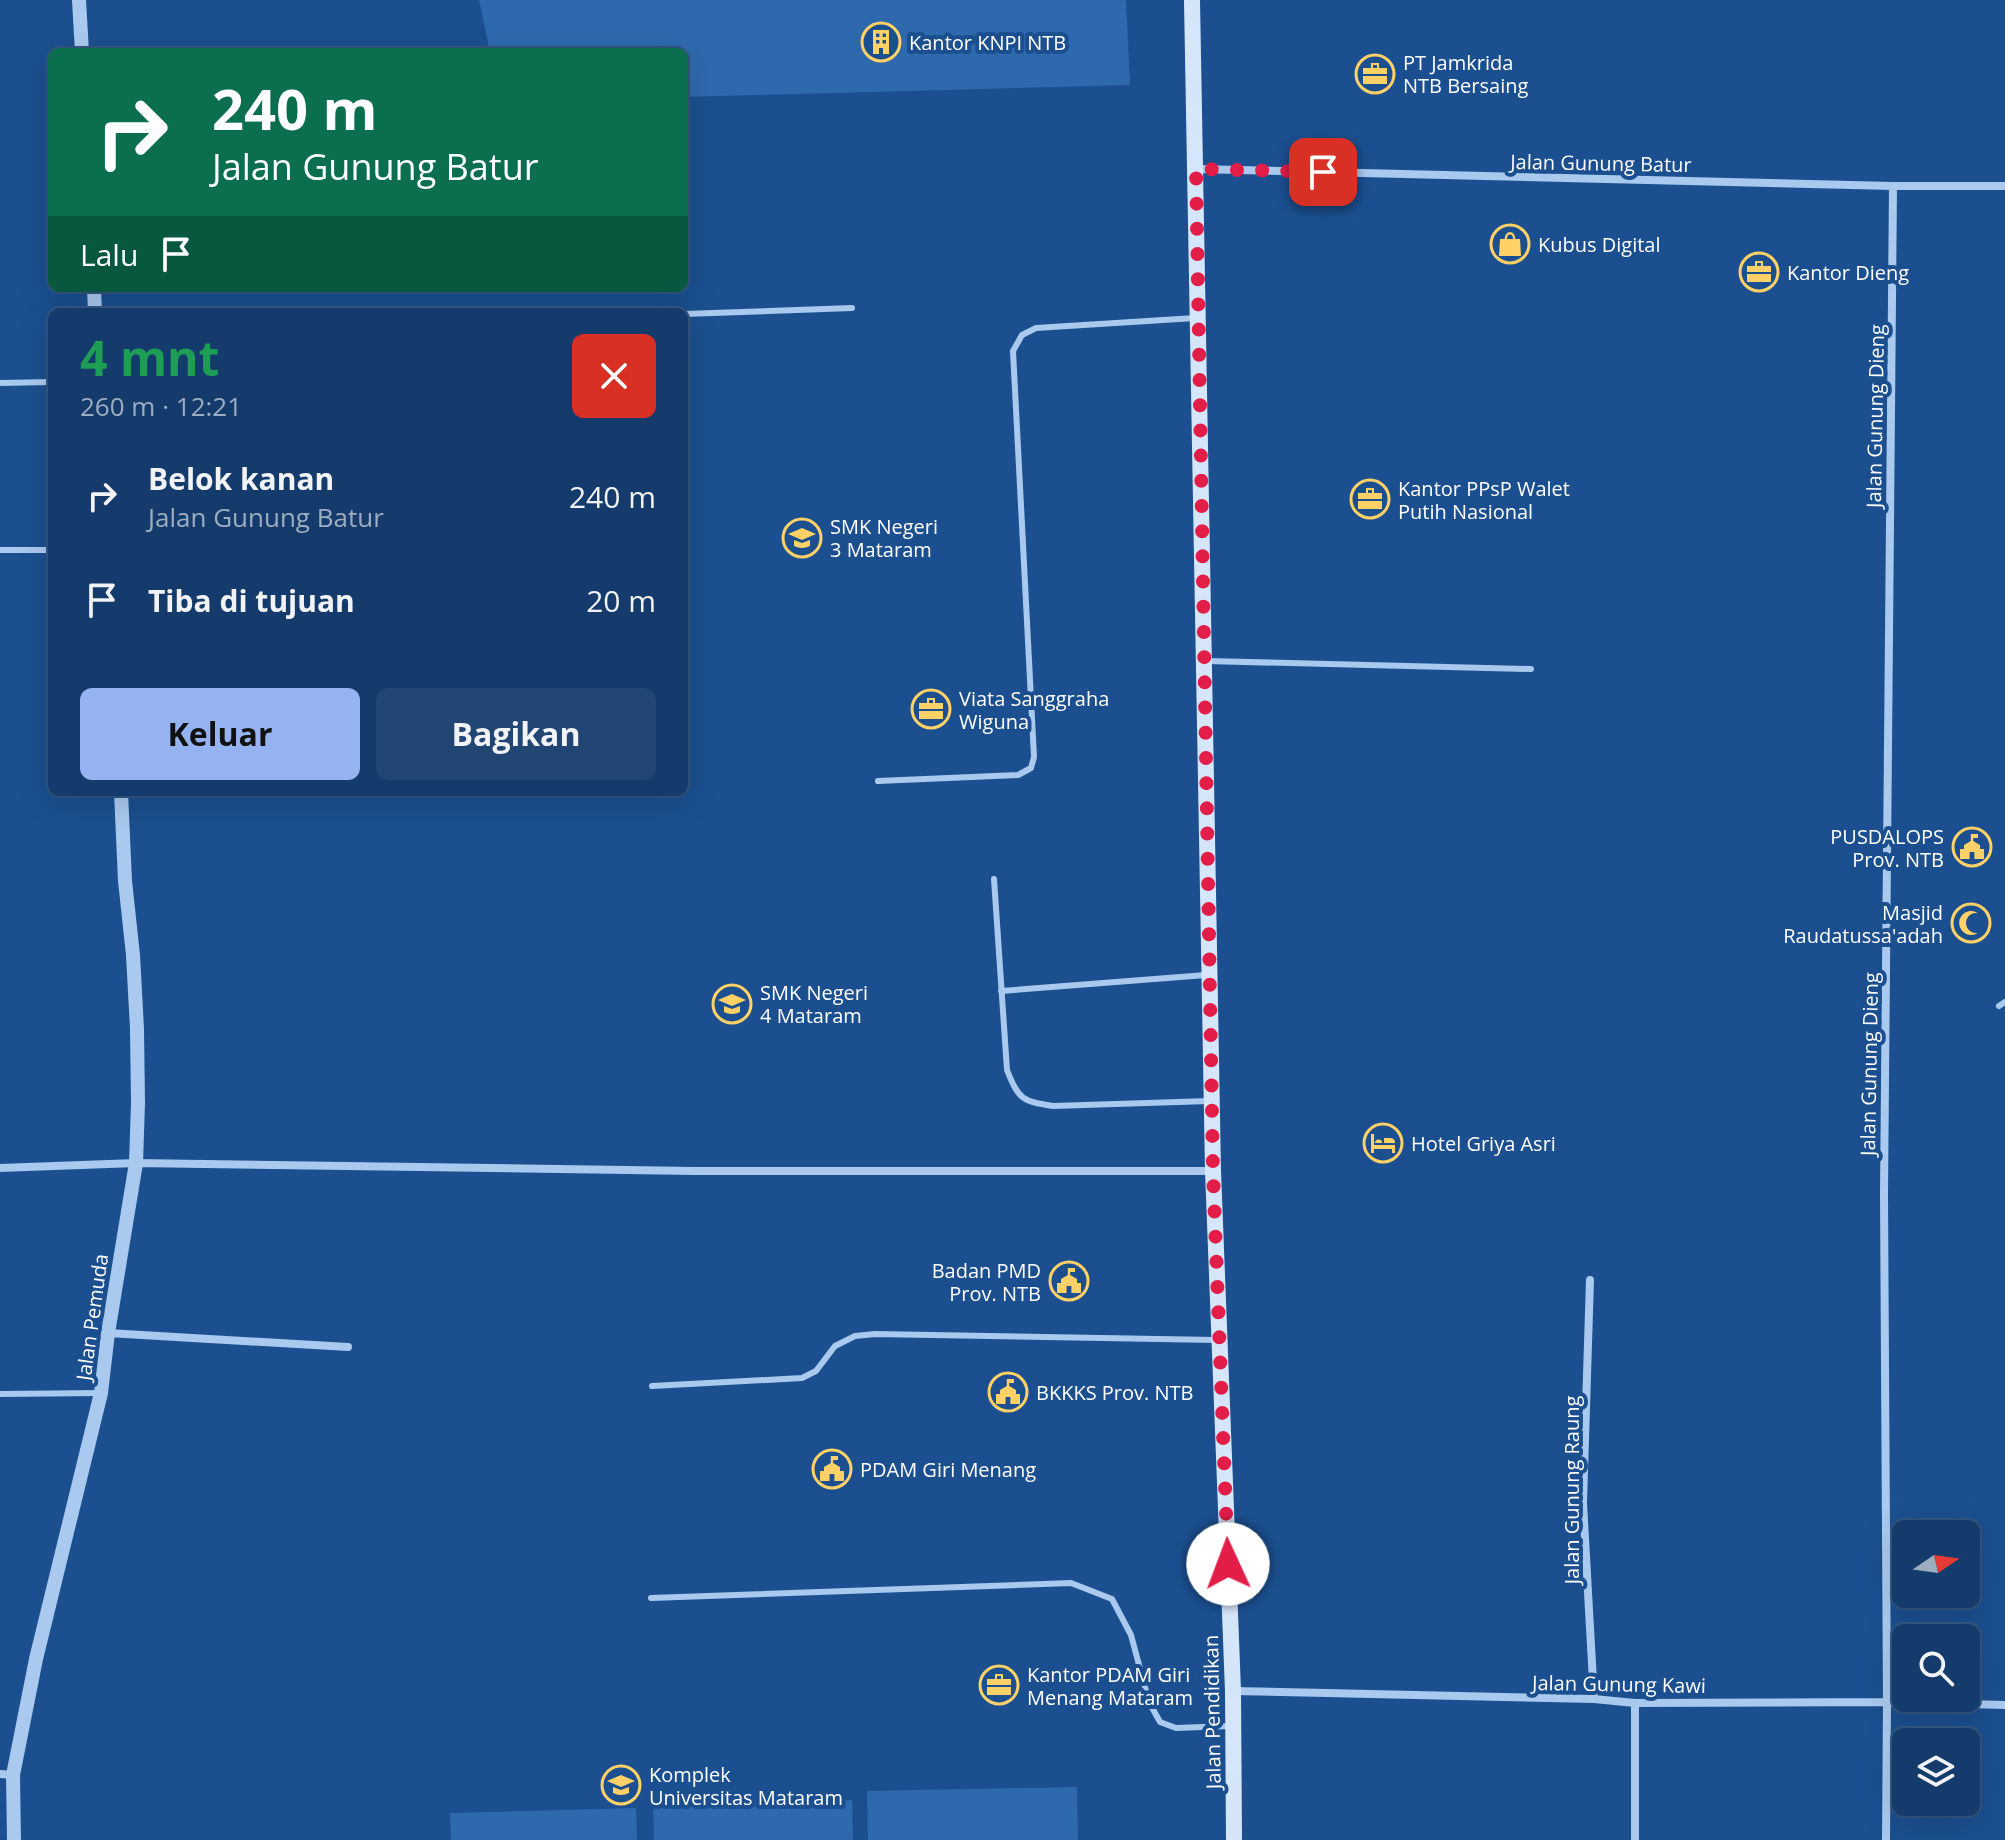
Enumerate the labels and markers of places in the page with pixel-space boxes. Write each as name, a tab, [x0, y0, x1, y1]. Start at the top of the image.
building icon: Kantor KNPI NTB	[860, 21, 902, 63]
place label: Kantor KNPI NTB	[909, 29, 1066, 56]
place label: PT Jamkrida NTB Bersaing	[1403, 49, 1528, 99]
office icon: PT Jamkrida NTB Bersaing	[1354, 53, 1396, 95]
pin	[1289, 138, 1357, 206]
shop icon: Kubus Digital	[1489, 223, 1531, 265]
place label: Kubus Digital	[1538, 231, 1661, 258]
office icon: Kantor Dieng	[1738, 251, 1780, 293]
place label: Kantor Dieng	[1787, 259, 1909, 286]
place label: Kantor PPsP Walet Putih Nasional	[1398, 475, 1570, 525]
office icon: Kantor PPsP Walet Putih Nasional	[1349, 478, 1391, 520]
place label: SMK Negeri 3 Mataram	[830, 513, 938, 563]
school or university icon: SMK Negeri 3 Mataram	[781, 517, 823, 559]
place label: Viata Sanggraha Wiguna	[959, 685, 1109, 735]
office icon: Viata Sanggraha Wiguna	[910, 688, 952, 730]
place label: PUSDALOPS Prov. NTB	[1830, 823, 1944, 873]
public building icon: PUSDALOPS Prov. NTB	[1951, 826, 1993, 868]
place label: Masjid Raudatussa'adah	[1783, 899, 1943, 949]
mosque icon: Masjid Raudatussa'adah	[1950, 902, 1992, 944]
place label: SMK Negeri 4 Mataram	[760, 979, 868, 1029]
school or university icon: SMK Negeri 4 Mataram	[711, 983, 753, 1025]
hotel icon: Hotel Griya Asri	[1362, 1122, 1404, 1164]
place label: Hotel Griya Asri	[1411, 1130, 1556, 1157]
place label: Badan PMD Prov. NTB	[932, 1257, 1041, 1307]
public building icon: Badan PMD Prov. NTB	[1048, 1260, 1090, 1302]
public building icon: BKKKS Prov. NTB	[987, 1371, 1029, 1413]
place label: BKKKS Prov. NTB	[1036, 1379, 1194, 1406]
public building icon: PDAM Giri Menang	[811, 1448, 853, 1490]
place label: PDAM Giri Menang	[860, 1456, 1036, 1483]
place label: Kantor PDAM Giri Menang Mataram	[1027, 1661, 1193, 1711]
office icon: Kantor PDAM Giri Menang Mataram	[978, 1664, 1020, 1706]
place label: Komplek Universitas Mataram	[649, 1761, 843, 1811]
school or university icon: Komplek Universitas Mataram	[600, 1764, 642, 1806]

